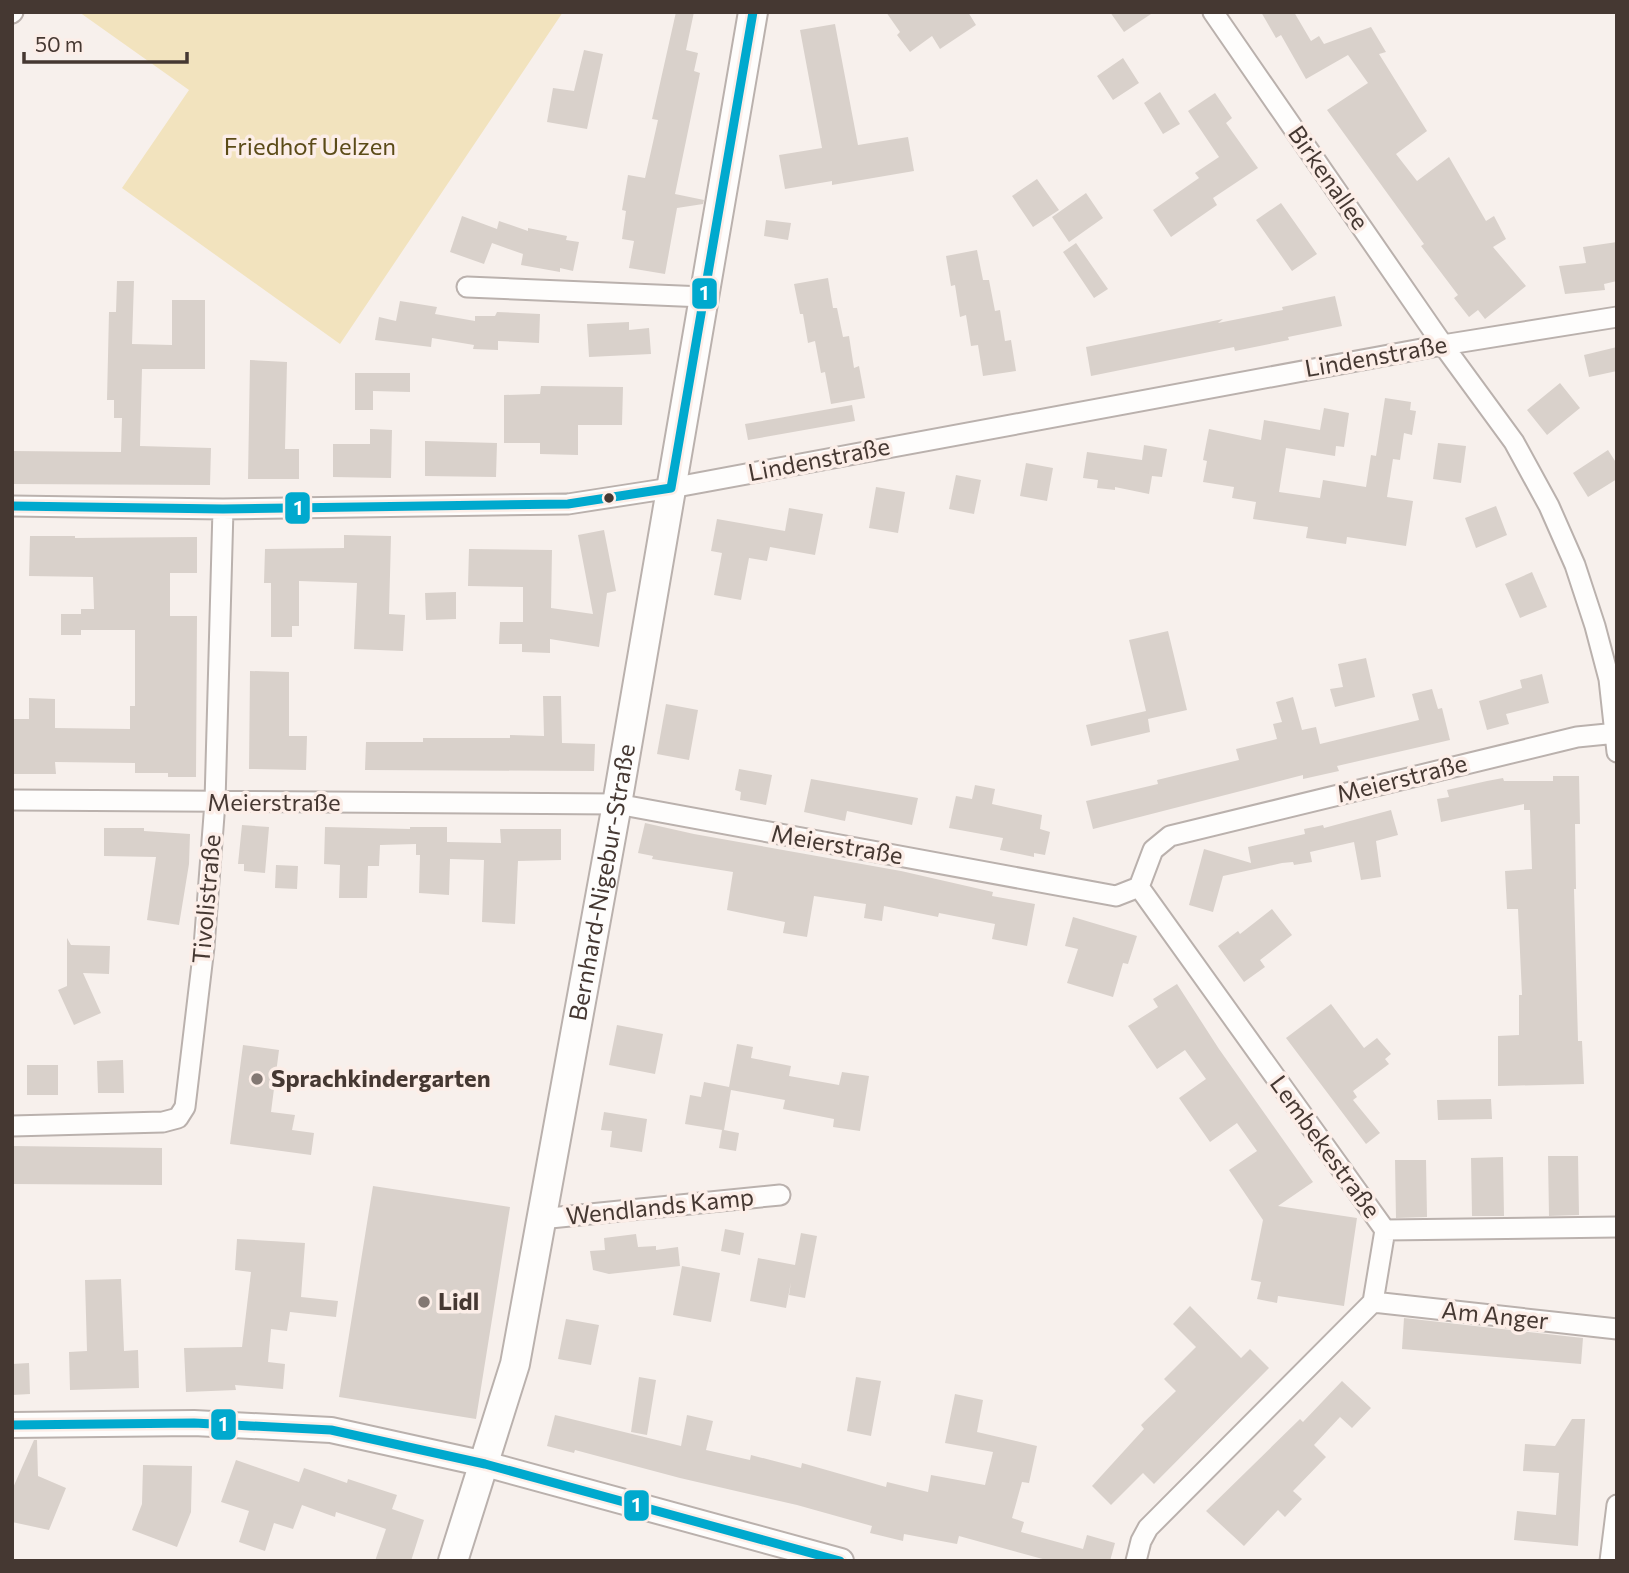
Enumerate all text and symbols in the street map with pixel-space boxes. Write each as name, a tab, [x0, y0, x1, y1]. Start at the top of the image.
scale bar	[24, 21, 187, 65]
text: 50 m	[35, 31, 83, 56]
street label: Birkenallee	[1283, 120, 1376, 235]
park label: Friedhof Uelzen	[224, 131, 396, 160]
line badge: 1	[691, 277, 718, 310]
text: 1	[700, 281, 708, 304]
street label: Lindenstraße	[1302, 329, 1449, 382]
street label: Lindenstraße	[745, 431, 892, 486]
line badge: 1	[284, 491, 311, 525]
unlabelled marker	[602, 491, 616, 505]
text: 1	[294, 496, 302, 519]
street label: Bernhard-Nigebur-Straße	[562, 741, 640, 1023]
street label: Meierstraße	[1333, 747, 1470, 808]
street label: Meierstraße	[207, 787, 341, 816]
street label: Meierstraße	[769, 818, 905, 869]
street label: Tivolistraße	[185, 833, 226, 965]
place label: Sprachkindergarten	[271, 1063, 491, 1092]
street label: Lembekestraße	[1265, 1069, 1388, 1223]
marker: Sprachkindergarten	[249, 1071, 265, 1087]
street label: Wendlands Kamp	[565, 1181, 755, 1230]
place label: Lidl	[438, 1286, 479, 1315]
marker: Lidl	[416, 1294, 432, 1310]
street label: Am Anger	[1440, 1294, 1550, 1335]
line badge: 1	[210, 1408, 237, 1441]
text: 1	[219, 1412, 227, 1435]
line badge: 1	[623, 1489, 650, 1522]
text: 1	[632, 1493, 640, 1516]

